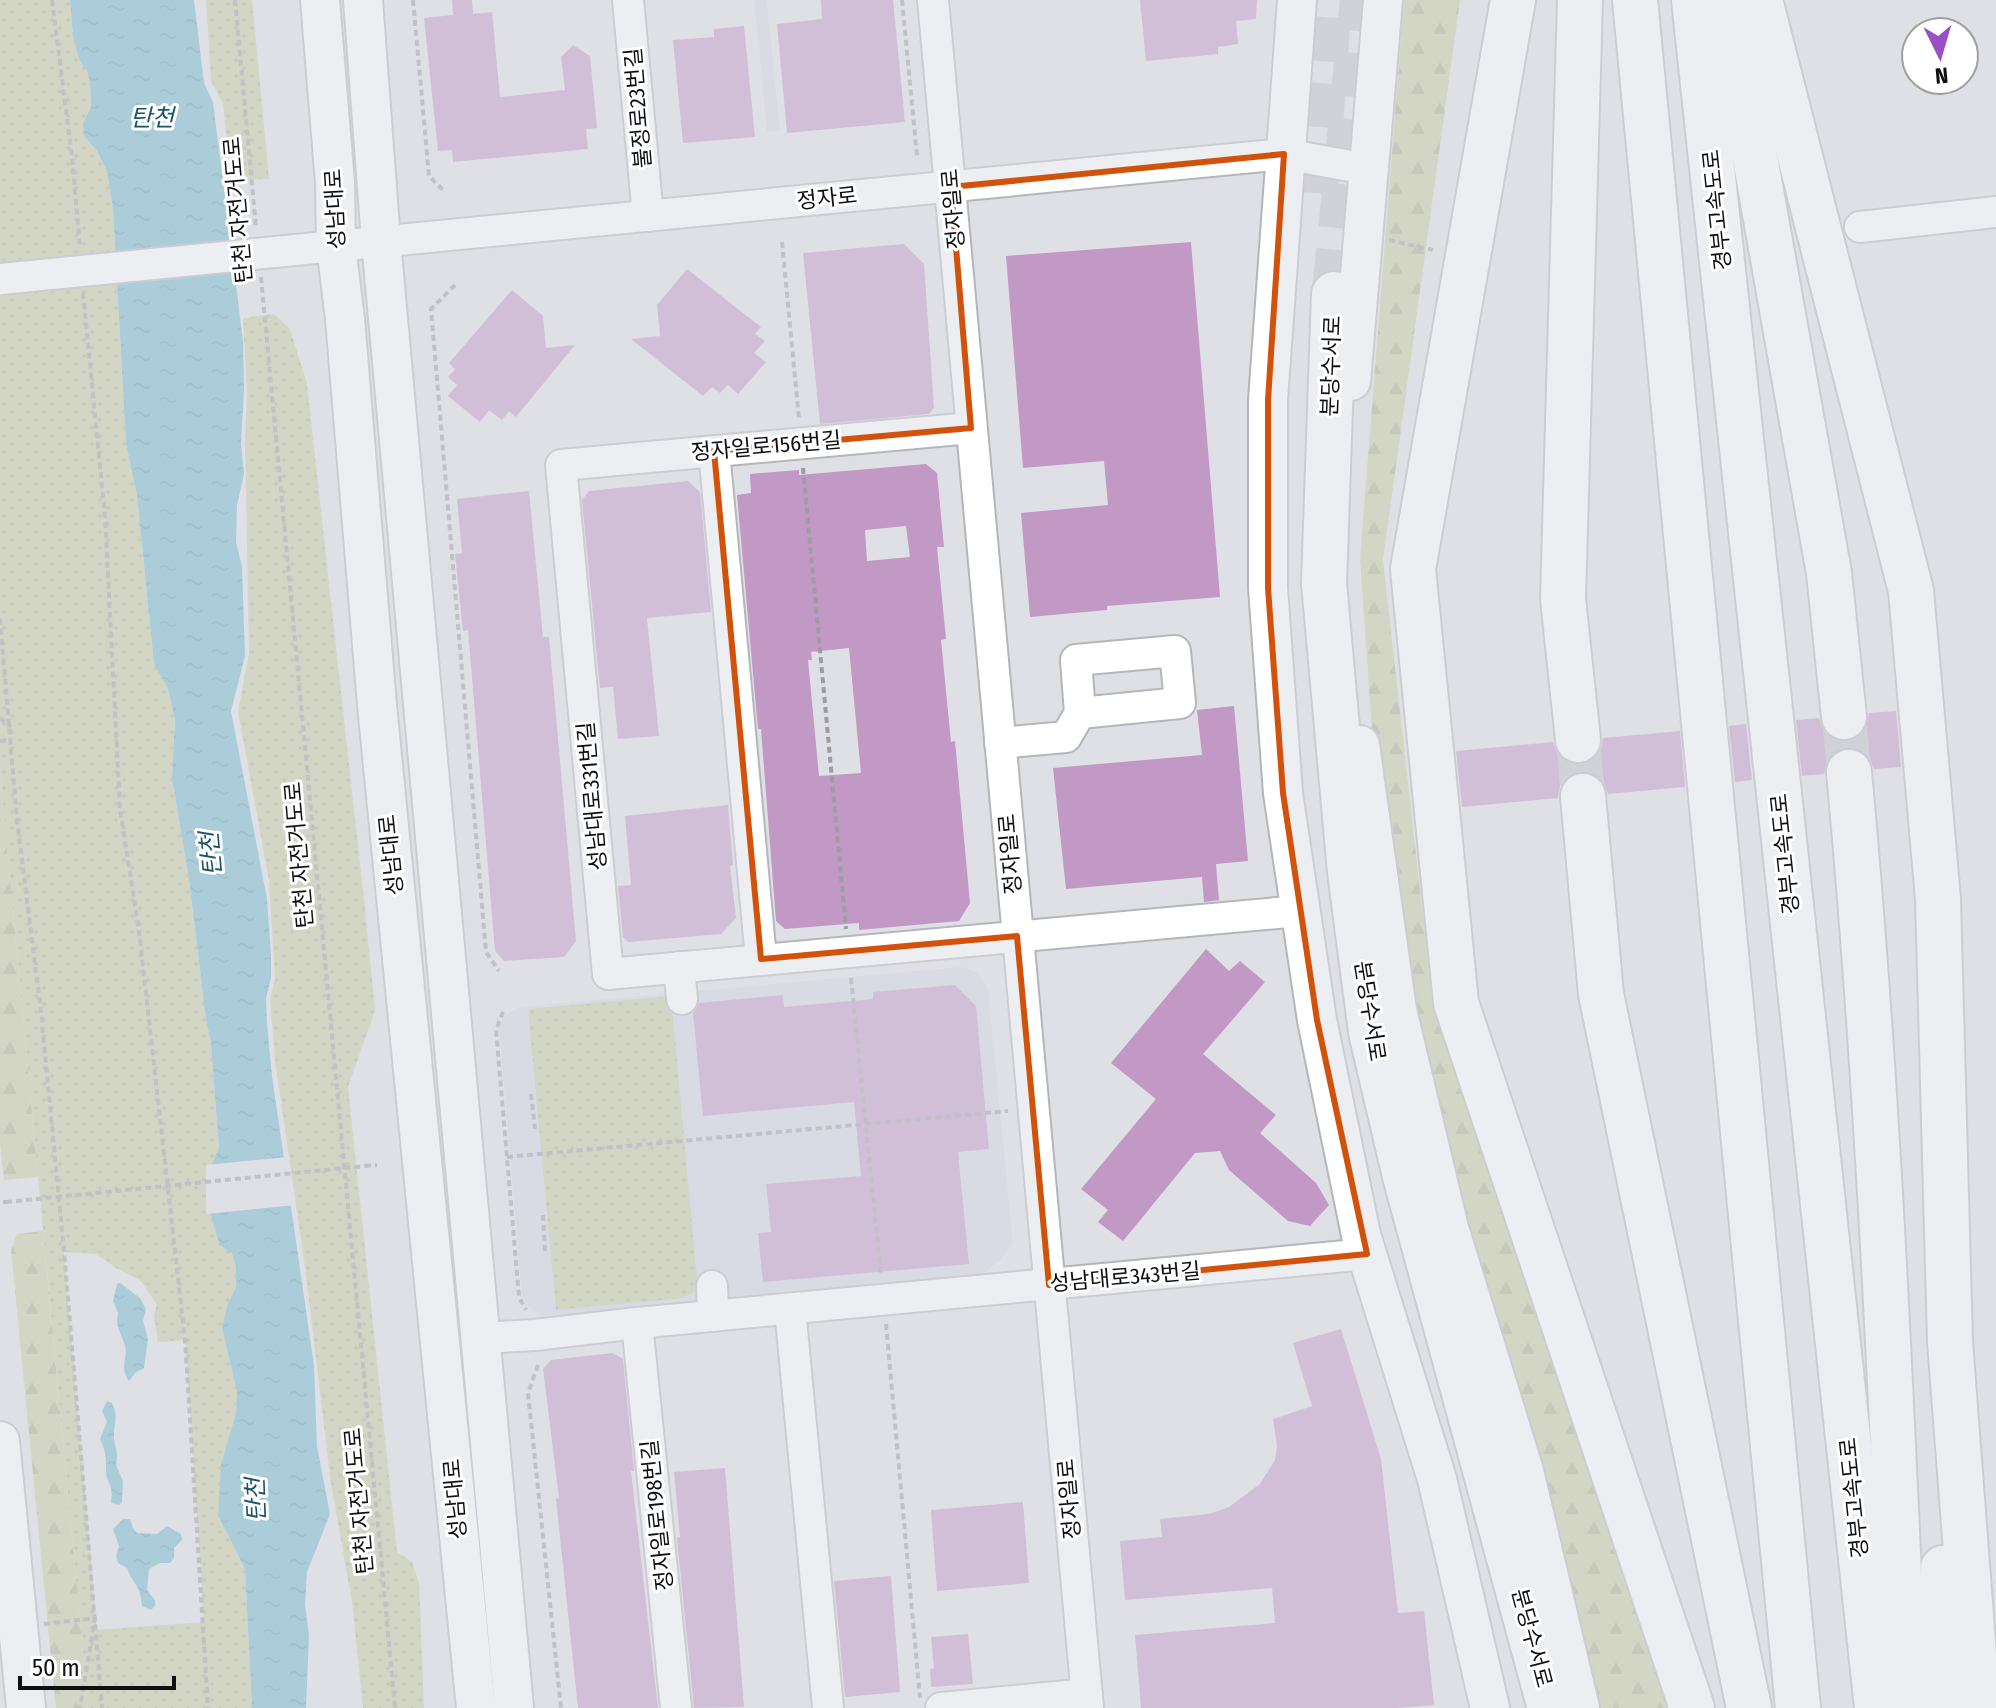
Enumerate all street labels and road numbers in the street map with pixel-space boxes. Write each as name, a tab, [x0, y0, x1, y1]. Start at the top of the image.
street label: 불정로23번길	[619, 47, 657, 169]
street label: 탄천 자전거도로	[218, 136, 258, 284]
street label: 경부고속도로	[1697, 148, 1737, 272]
street label: 정자일로	[936, 167, 970, 251]
street label: 성남대로	[319, 168, 351, 250]
street label: 정자로	[795, 181, 859, 215]
street label: 분당수서로	[1316, 315, 1346, 417]
street label: 정자일로156번길	[690, 426, 842, 466]
street label: 성남대로331번길	[572, 720, 612, 872]
street label: 탄천 자전거도로	[279, 781, 319, 929]
street label: 경부고속도로	[1765, 792, 1805, 916]
street label: 정자일로	[993, 812, 1027, 896]
street label: 성남대로	[373, 813, 409, 897]
street label: 분당수서로	[1349, 959, 1391, 1063]
street label: 성남대로343번길	[1048, 1257, 1202, 1297]
street label: 탄천 자전거도로	[339, 1427, 379, 1575]
street label: 경부고속도로	[1834, 1436, 1874, 1560]
street label: 정자일로198번길	[636, 1438, 678, 1592]
street label: 성남대로	[438, 1457, 472, 1541]
street label: 정자일로	[1052, 1457, 1086, 1541]
street label: 분당수서로	[1506, 1586, 1558, 1690]

